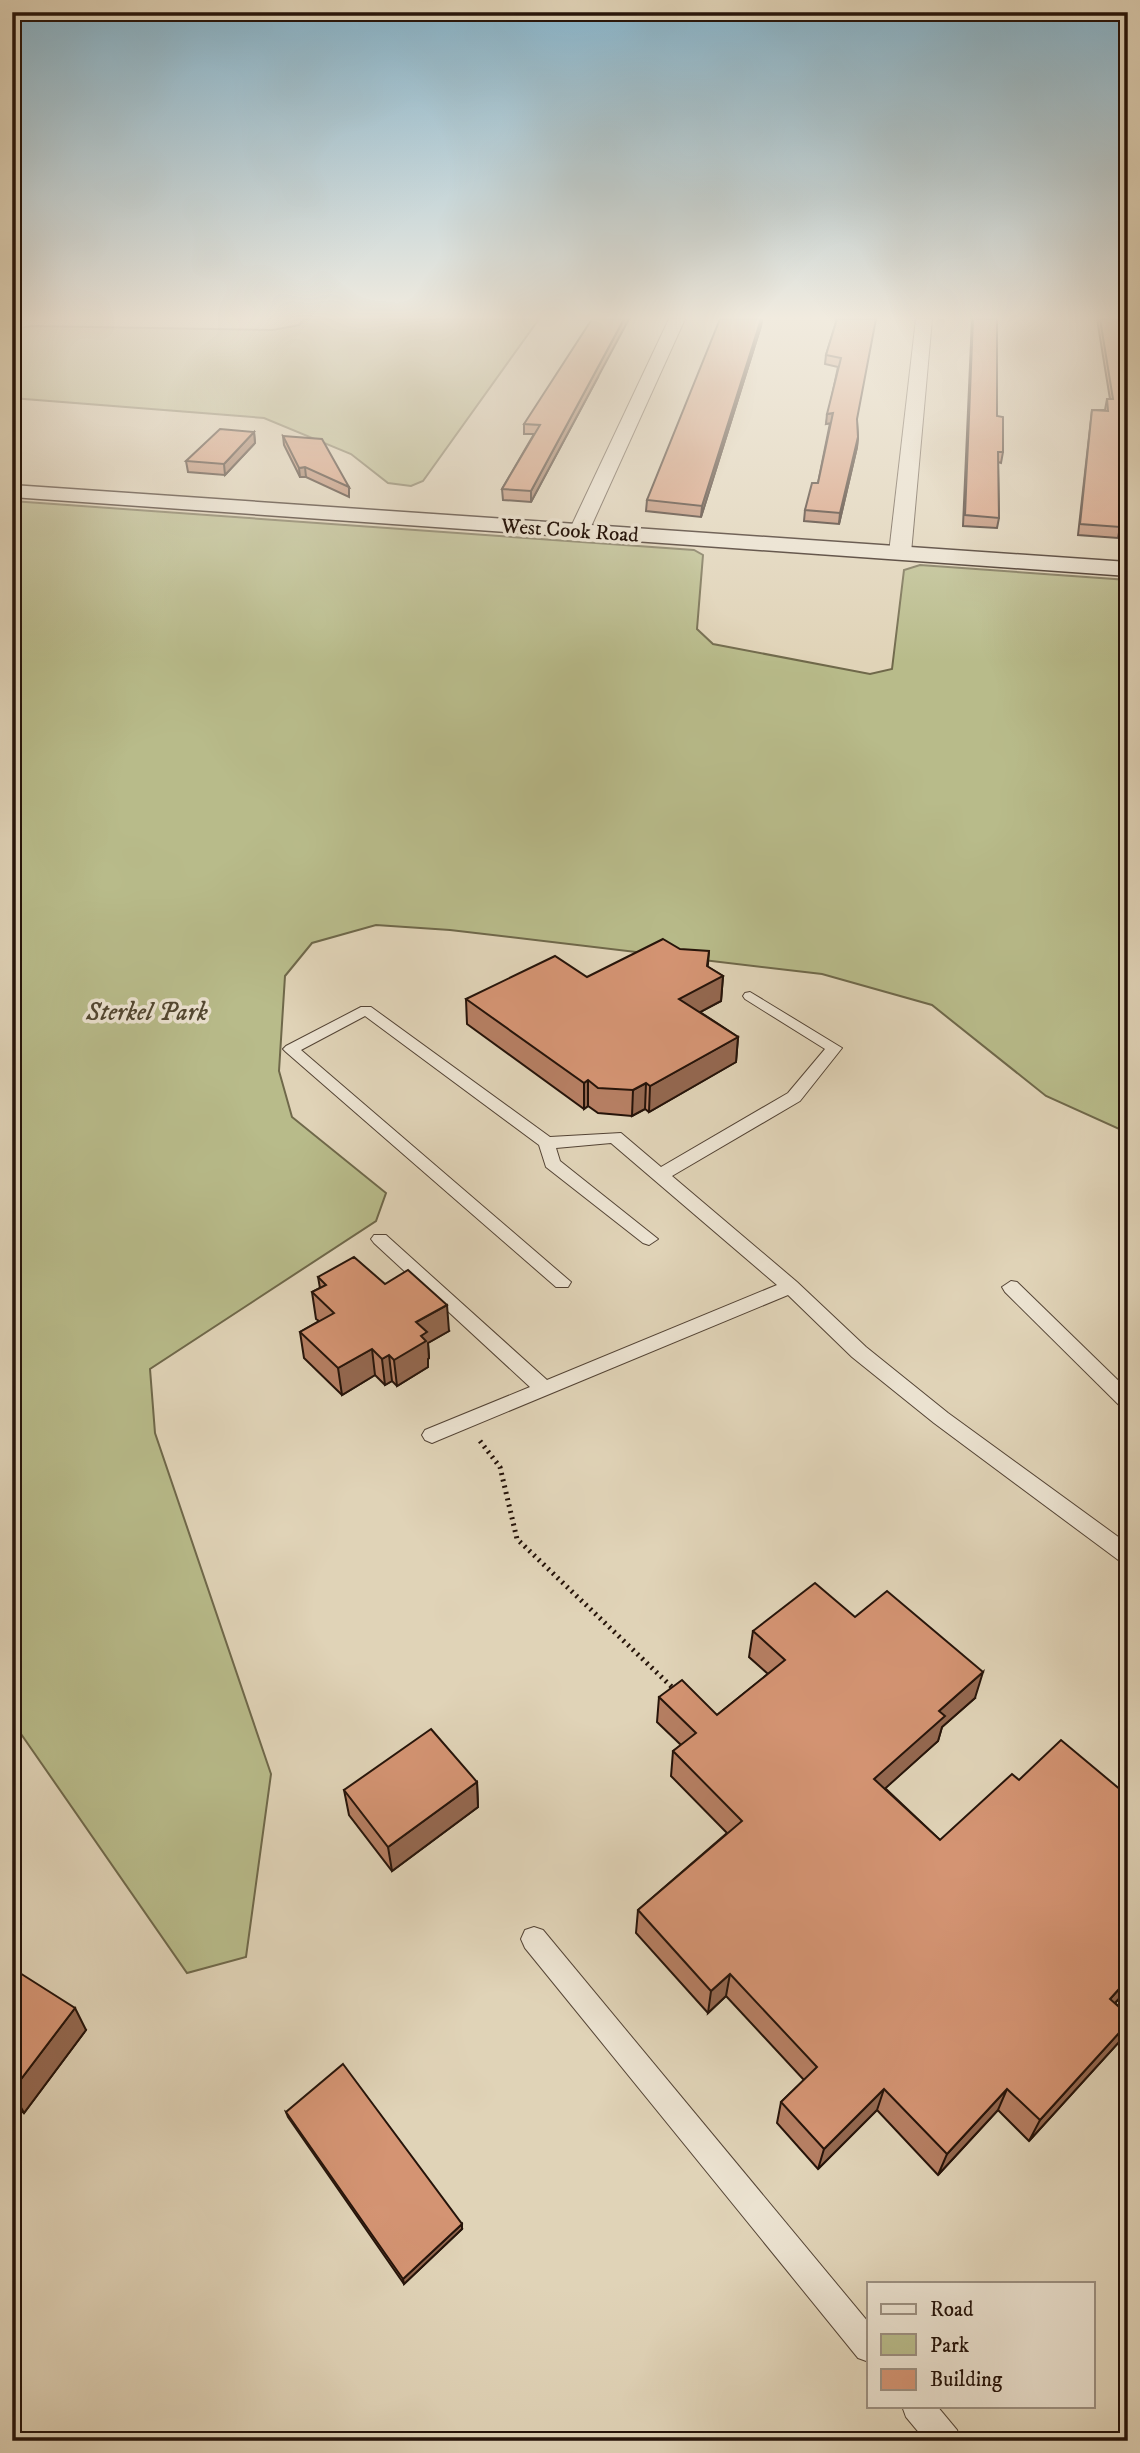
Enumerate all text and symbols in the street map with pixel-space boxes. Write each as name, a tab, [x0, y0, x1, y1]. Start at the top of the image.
street label: West Cook Road	[499, 513, 640, 549]
park label: Sterkel Park	[85, 996, 208, 1029]
legend	[867, 2282, 1094, 2408]
text: Road	[930, 2297, 974, 2323]
text: Park	[930, 2333, 970, 2359]
text: Building	[930, 2367, 1003, 2393]

